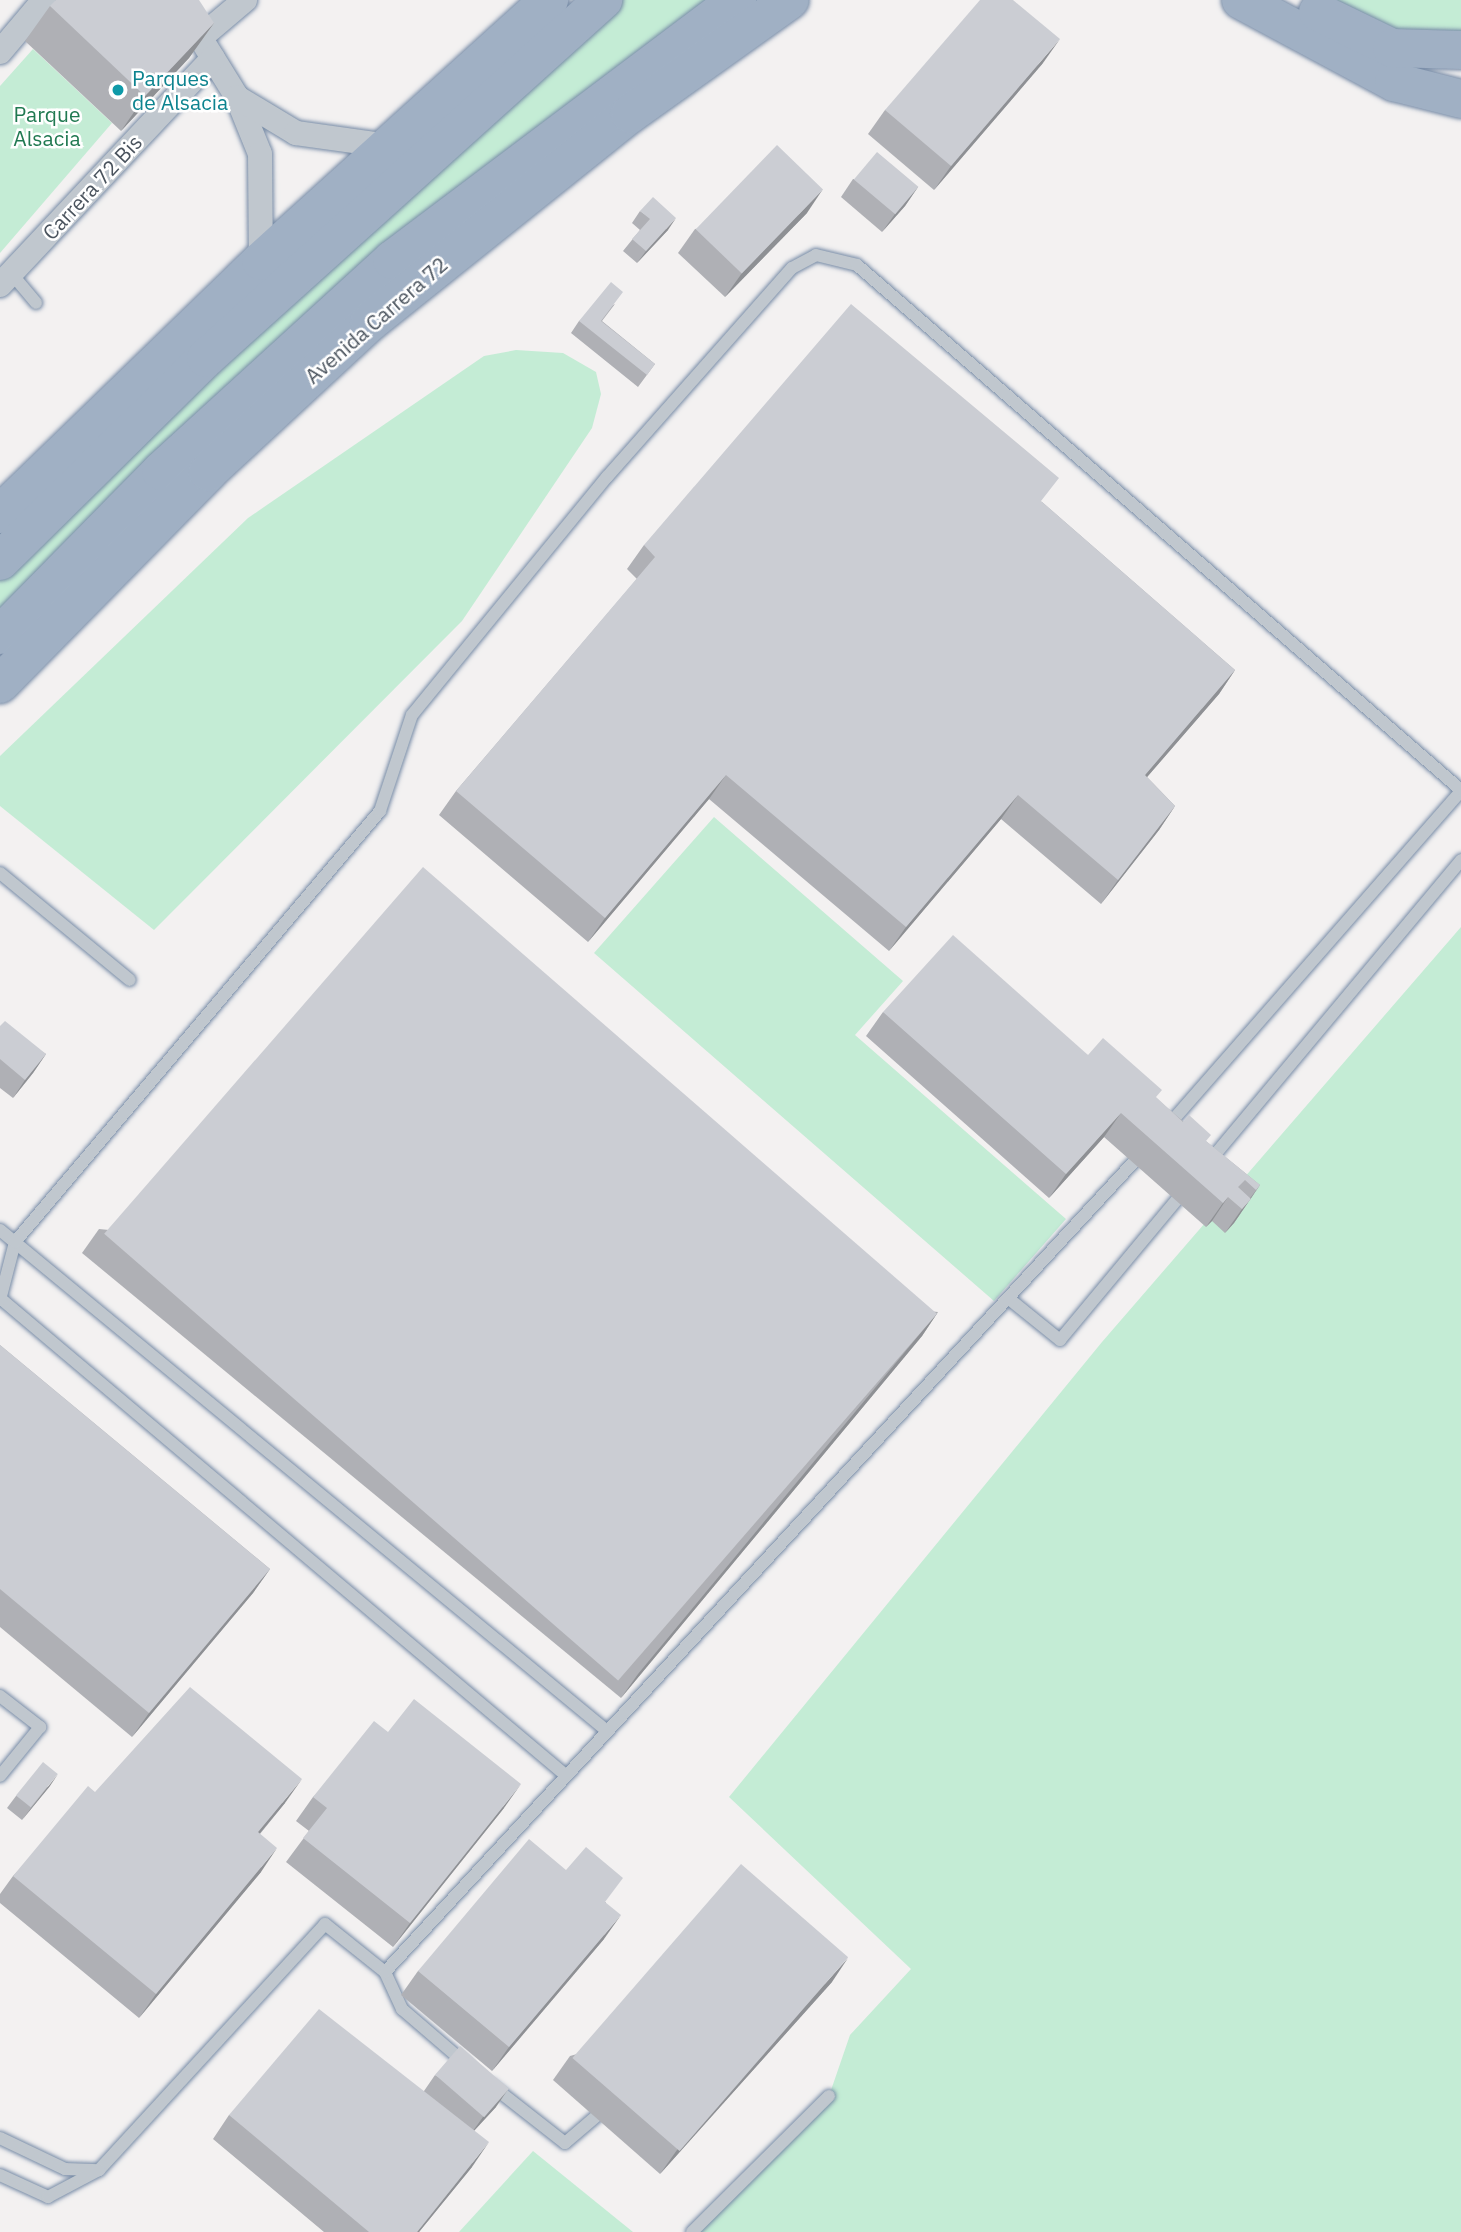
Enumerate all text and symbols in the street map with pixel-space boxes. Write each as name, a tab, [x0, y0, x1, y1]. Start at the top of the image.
place label: Parques de Alsacia	[132, 65, 228, 115]
marker: Parques de Alsacia	[110, 82, 126, 98]
park label: Parque Alsacia	[13, 101, 81, 151]
street label: Carrera 72 Bis	[37, 129, 147, 245]
street label: Avenida Carrera 72	[300, 251, 452, 389]

